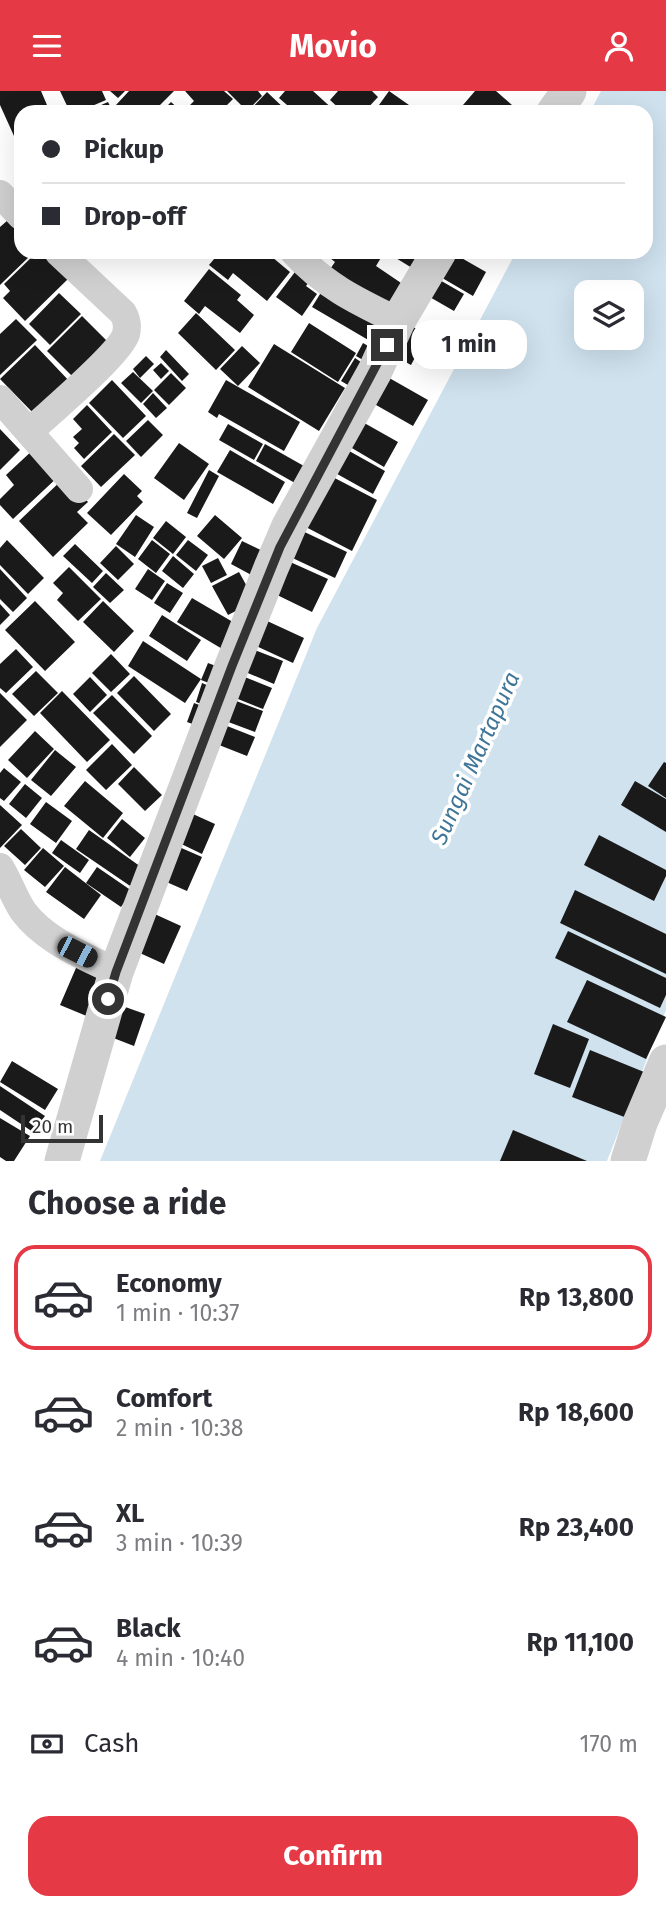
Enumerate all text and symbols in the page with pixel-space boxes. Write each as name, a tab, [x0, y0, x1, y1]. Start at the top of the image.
icon: menu	[28, 27, 66, 65]
text: Movio	[289, 27, 377, 65]
icon: person	[600, 27, 638, 65]
text: Pickup	[84, 134, 164, 165]
text: Drop-off	[84, 201, 186, 232]
map controls	[574, 280, 644, 350]
button: layers	[574, 280, 644, 350]
callout: 1 min	[412, 321, 527, 369]
route end	[371, 329, 403, 361]
text: 1 min	[441, 330, 497, 358]
water label: Sungai Martapura	[424, 667, 526, 850]
car	[54, 933, 101, 971]
route start	[92, 983, 124, 1015]
scale bar	[21, 1112, 103, 1144]
text: 20 m	[32, 1115, 73, 1138]
text: Choose a ride	[28, 1184, 226, 1222]
icon: car	[32, 1266, 95, 1329]
text: Economy	[116, 1268, 222, 1299]
text: Rp 13,800	[519, 1282, 634, 1313]
text: 1 min · 10:37	[116, 1299, 240, 1327]
icon: car	[32, 1381, 95, 1444]
text: Comfort	[116, 1383, 212, 1414]
text: Rp 18,600	[518, 1397, 634, 1428]
text: 2 min · 10:38	[116, 1414, 244, 1442]
icon: car	[32, 1496, 95, 1559]
text: XL	[116, 1498, 144, 1529]
text: Rp 23,400	[519, 1512, 634, 1543]
text: 3 min · 10:39	[116, 1529, 243, 1557]
icon: car	[32, 1611, 95, 1674]
text: Black	[116, 1613, 181, 1644]
text: Rp 11,100	[526, 1627, 634, 1658]
text: 4 min · 10:40	[116, 1644, 245, 1672]
icon: cash	[28, 1725, 66, 1763]
text: Cash	[84, 1728, 140, 1759]
text: 170 m	[579, 1730, 638, 1758]
button: Confirm	[28, 1816, 638, 1896]

